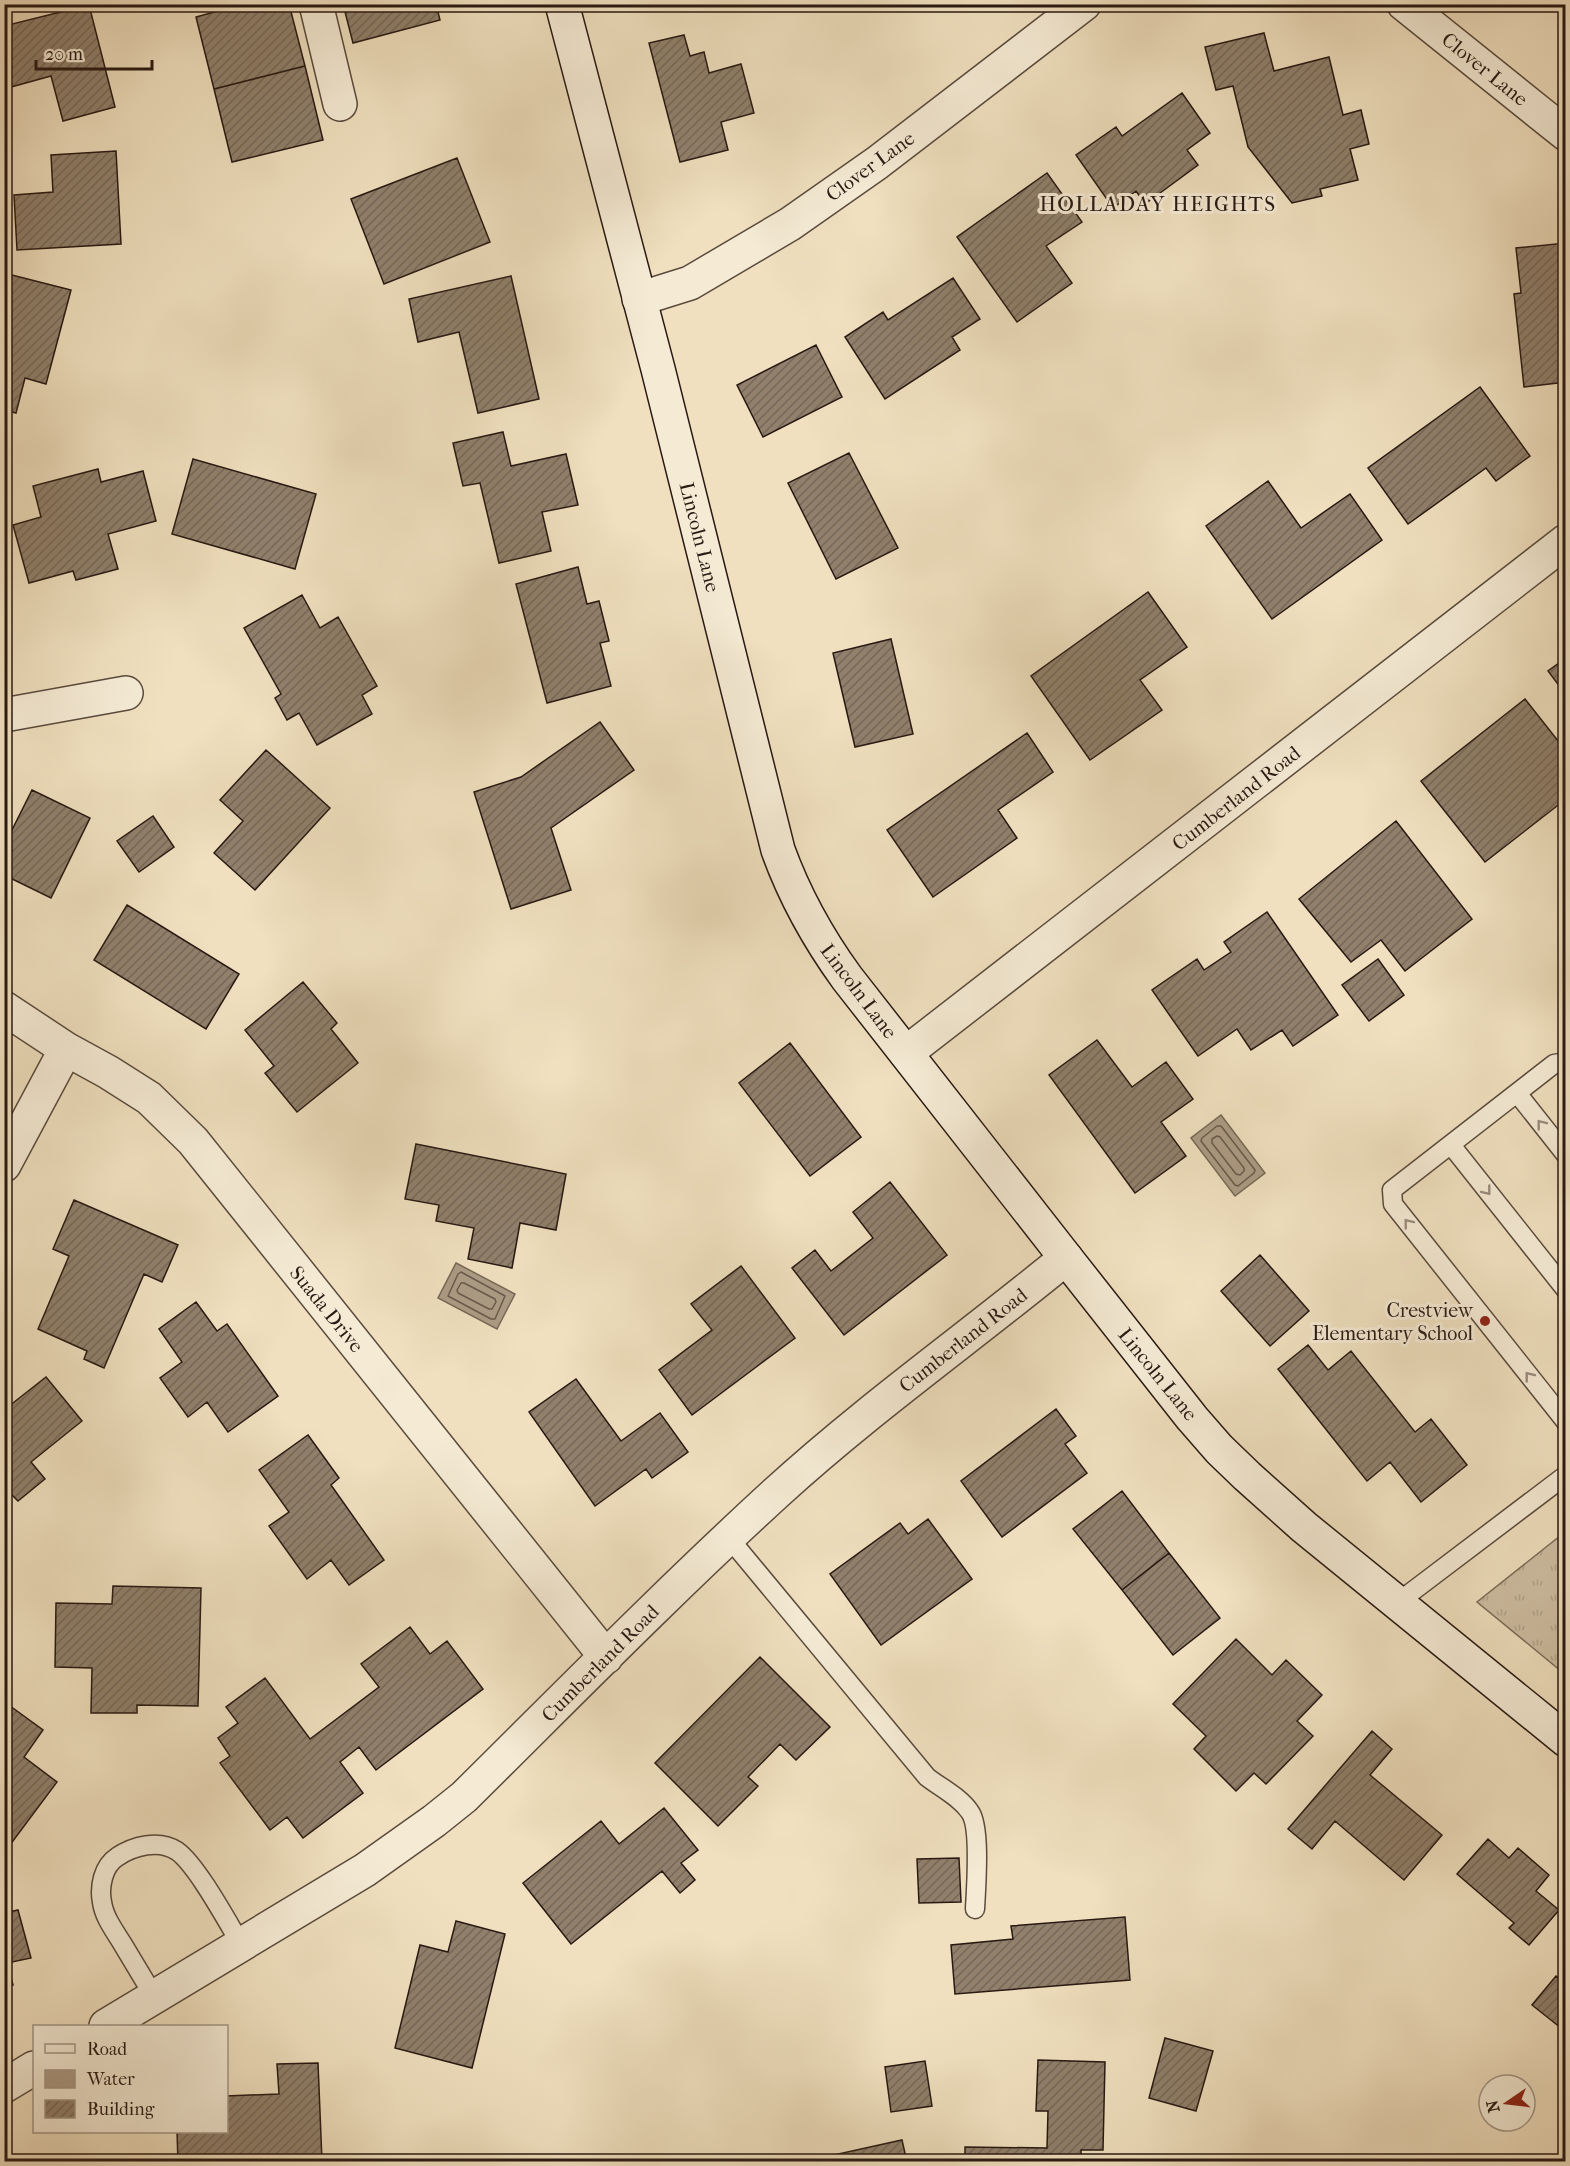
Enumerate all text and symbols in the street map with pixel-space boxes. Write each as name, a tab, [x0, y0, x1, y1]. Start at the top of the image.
street label: Clover Lane	[1437, 28, 1532, 111]
scale bar	[36, 33, 152, 71]
text: 20 m	[45, 44, 83, 65]
street label: Clover Lane	[822, 127, 919, 206]
district label: HOLLADAY HEIGHTS	[1039, 192, 1277, 216]
street label: Lincoln Lane	[675, 480, 724, 595]
street label: Cumberland Road	[1168, 741, 1306, 856]
street label: Lincoln Lane	[816, 939, 902, 1043]
one-way arrow	[1538, 1120, 1549, 1131]
one-way arrow	[1479, 1184, 1490, 1195]
one-way arrow	[1404, 1219, 1415, 1230]
street label: Suada Drive	[285, 1262, 368, 1357]
street label: Cumberland Road	[895, 1283, 1033, 1398]
place label: Crestview Elementary School	[1312, 1299, 1474, 1345]
marker: Crestview Elementary School	[1478, 1314, 1492, 1328]
street label: Lincoln Lane	[1113, 1323, 1202, 1425]
one-way arrow	[1526, 1372, 1537, 1383]
street label: Cumberland Road	[537, 1599, 664, 1727]
legend	[33, 2025, 228, 2133]
text: Road	[87, 2039, 127, 2060]
text: Water	[86, 2069, 135, 2090]
north arrow	[1477, 2073, 1537, 2133]
text: N	[1482, 2097, 1504, 2115]
text: Building	[87, 2099, 155, 2120]

